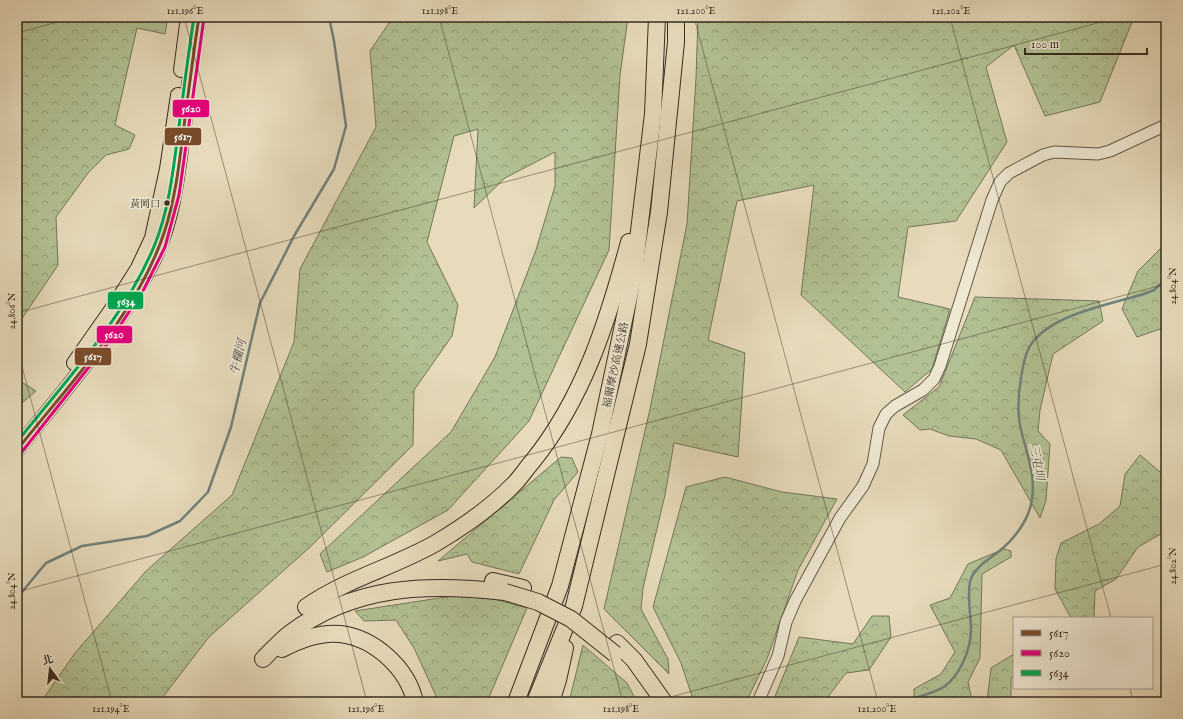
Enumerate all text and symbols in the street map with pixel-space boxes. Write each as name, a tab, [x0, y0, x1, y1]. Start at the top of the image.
text: 121.196°E	[167, 5, 203, 18]
text: 121.198°E	[422, 5, 458, 18]
text: 121.200°E	[677, 5, 716, 18]
text: 121.202°E	[932, 5, 970, 18]
scale bar	[1025, 30, 1147, 56]
text: 100 m	[1031, 37, 1059, 52]
line badge: 5620	[172, 99, 210, 118]
text: 5620	[181, 102, 201, 116]
line badge: 5617	[164, 127, 202, 146]
text: 5617	[174, 130, 192, 144]
place label: 黃岡口	[130, 198, 160, 211]
marker: 黃岡口	[162, 198, 172, 208]
text: 24.804°N	[1167, 267, 1180, 305]
line badge: 5634	[107, 291, 144, 310]
text: 24.806°N	[6, 292, 19, 329]
text: 5634	[117, 295, 136, 309]
street label: 福爾摩沙高速公路	[600, 321, 632, 410]
line badge: 5620	[96, 325, 133, 344]
text: 5620	[104, 328, 124, 342]
water label: 牛欄河	[227, 336, 250, 376]
line badge: 5617	[74, 347, 112, 366]
text: 5617	[84, 350, 102, 364]
water label: 三屯圳	[1026, 443, 1048, 483]
text: 24.802°N	[1167, 547, 1180, 585]
text: 24.804°N	[6, 572, 19, 610]
legend	[1013, 617, 1153, 689]
text: 5617	[1049, 626, 1068, 641]
text: 5620	[1049, 646, 1070, 661]
north arrow	[30, 649, 70, 689]
text: 北	[41, 652, 55, 668]
text: 5634	[1049, 666, 1069, 681]
text: 121.194°E	[92, 703, 130, 716]
text: 121.196°E	[348, 703, 384, 716]
text: 121.198°E	[603, 703, 639, 716]
text: 121.200°E	[858, 703, 897, 716]

